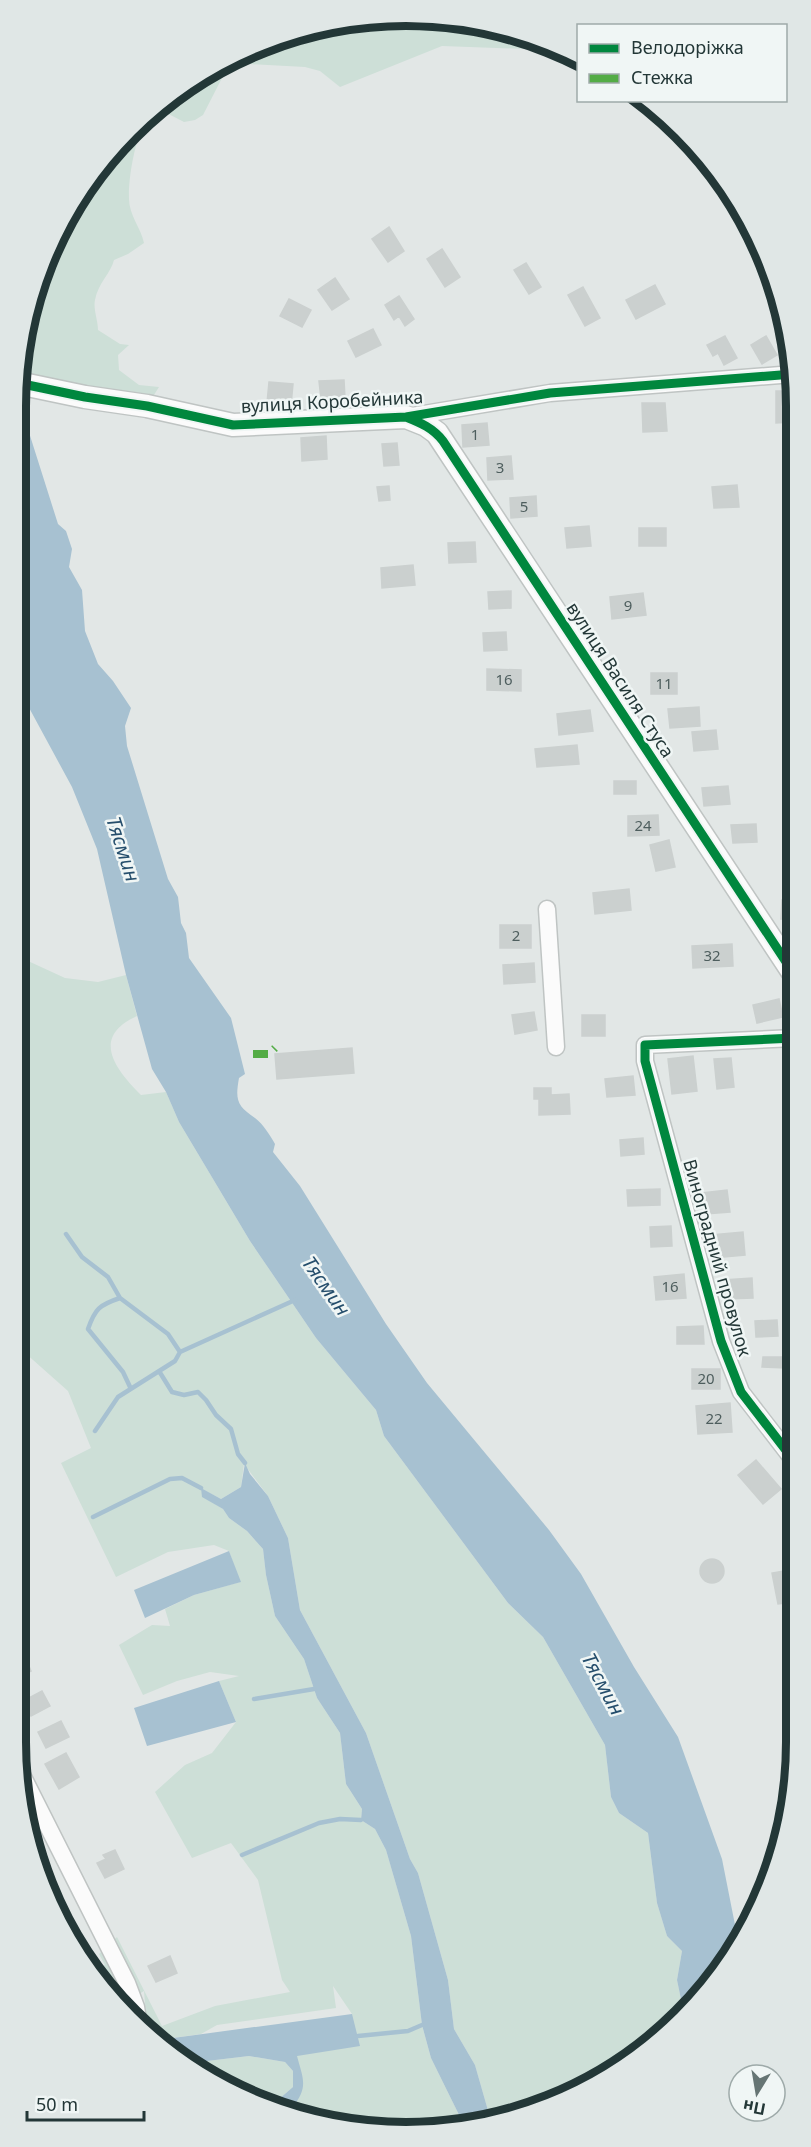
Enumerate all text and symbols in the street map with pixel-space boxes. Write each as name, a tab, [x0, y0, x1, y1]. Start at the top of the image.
legend	[577, 24, 787, 102]
text: Велодоріжка	[631, 35, 744, 59]
text: Стежка	[631, 65, 693, 89]
street label: вулиця Коробейника	[240, 384, 424, 418]
house number: 1	[471, 424, 479, 444]
house number: 3	[496, 457, 504, 477]
house number: 5	[520, 496, 528, 516]
house number: 9	[624, 595, 632, 615]
street label: вулиця Василя Стуса	[562, 597, 680, 762]
house number: 16	[495, 669, 513, 689]
house number: 11	[655, 673, 673, 693]
water label: Тясмин	[100, 813, 147, 885]
house number: 24	[634, 815, 652, 835]
house number: 2	[512, 925, 520, 945]
house number: 32	[703, 945, 721, 965]
street label: Виноградний провулок	[678, 1156, 758, 1360]
water label: Тясмин	[296, 1251, 357, 1321]
house number: 16	[661, 1276, 679, 1296]
house number: 20	[697, 1368, 715, 1388]
house number: 22	[705, 1408, 723, 1428]
water label: Тясмин	[576, 1648, 631, 1720]
north arrow	[727, 2063, 787, 2123]
scale bar	[27, 2084, 144, 2122]
text: 50 m	[36, 2092, 78, 2116]
text: Пн	[741, 2095, 767, 2121]

